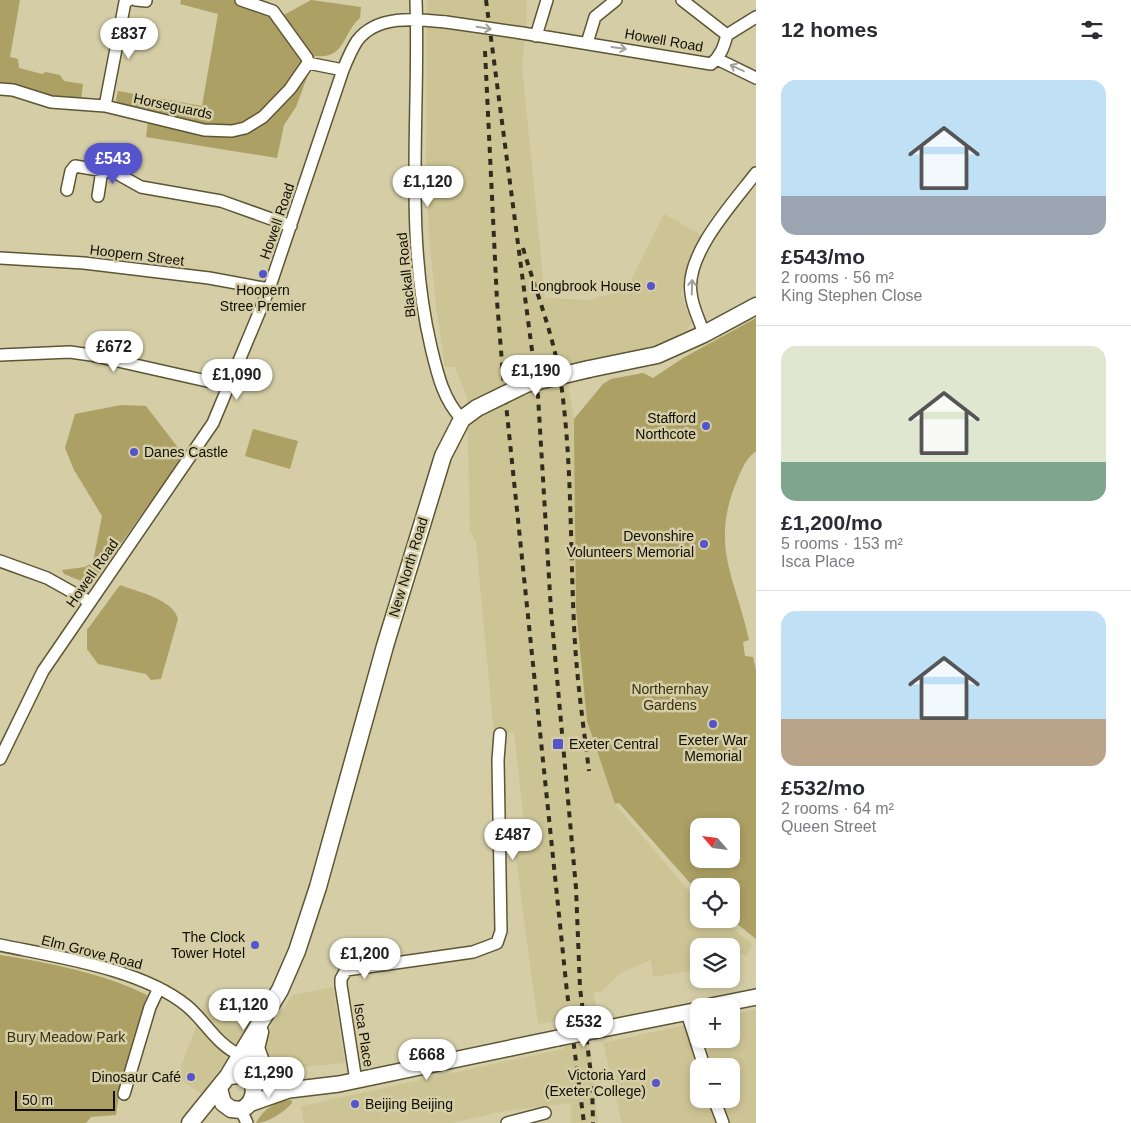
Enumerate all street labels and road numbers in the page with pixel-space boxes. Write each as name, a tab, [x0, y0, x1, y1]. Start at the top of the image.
street label: Howell Road	[624, 25, 704, 55]
street label: Horseguards	[132, 90, 214, 122]
street label: Howell Road	[257, 181, 297, 261]
street label: Blackall Road	[394, 232, 418, 318]
street label: Hoopern Street	[89, 241, 185, 269]
street label: New North Road	[385, 515, 431, 619]
street label: Howell Road	[63, 536, 121, 610]
street label: Elm Grove Road	[40, 932, 144, 972]
street label: Isca Place	[351, 1002, 377, 1068]

